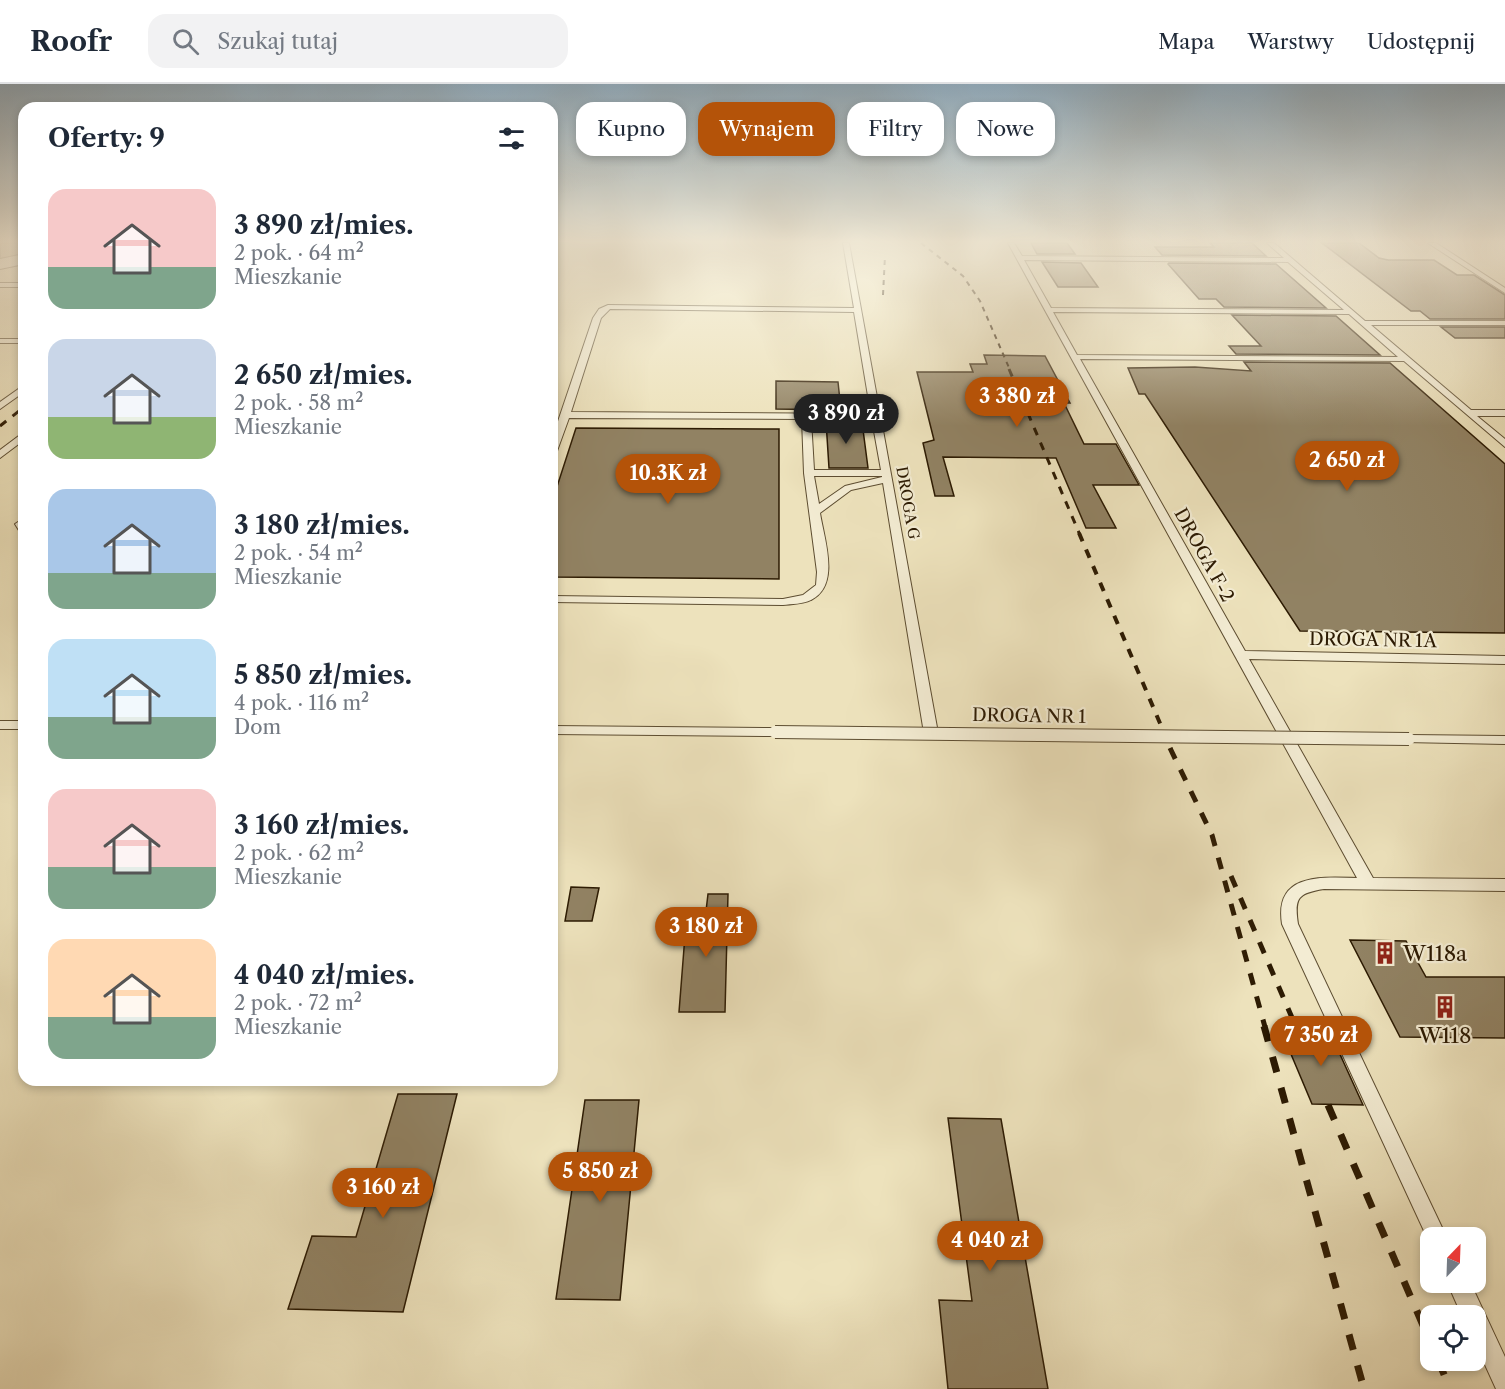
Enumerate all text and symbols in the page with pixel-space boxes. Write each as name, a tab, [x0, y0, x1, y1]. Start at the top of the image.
search box	[148, 14, 568, 68]
text: Roofr	[30, 24, 112, 58]
icon: search	[169, 25, 202, 58]
text: Szukaj tutaj	[217, 28, 338, 55]
text: Mapa	[1158, 29, 1214, 54]
text: Warstwy	[1247, 29, 1334, 54]
text: Udostępnij	[1367, 29, 1475, 54]
chip: Kupno	[576, 102, 686, 156]
chip: Wynajem	[698, 102, 835, 156]
chip: Filtry	[847, 102, 944, 156]
chip: Nowe	[956, 102, 1055, 156]
text: Oferty: 9	[48, 122, 165, 154]
icon: filters	[495, 122, 528, 155]
text: 3 890 zł/mies.	[234, 209, 413, 241]
icon: home	[96, 213, 168, 285]
text: 2 pok. · 64 m²	[234, 241, 364, 265]
text: Mieszkanie	[234, 265, 342, 289]
text: 2 650 zł/mies.	[234, 359, 413, 391]
icon: home	[96, 363, 168, 435]
pin: 3 380 zł	[955, 377, 1079, 428]
text: 3 380 zł	[979, 384, 1055, 408]
text: 2 pok. · 58 m²	[234, 391, 363, 415]
pin: 3 890 zł	[784, 394, 908, 445]
text: 3 890 zł	[808, 401, 884, 425]
text: Mieszkanie	[234, 415, 342, 439]
pin: 2 650 zł	[1285, 441, 1409, 492]
text: 2 650 zł	[1309, 448, 1385, 472]
pin: 10.3K zł	[606, 454, 730, 505]
text: 10.3K zł	[629, 461, 707, 485]
street label: DROGA G	[892, 465, 924, 541]
street label: DROGA F-2	[1169, 504, 1239, 606]
text: 3 180 zł/mies.	[234, 509, 410, 541]
icon: home	[96, 513, 168, 585]
text: 2 pok. · 54 m²	[234, 541, 363, 565]
text: Mieszkanie	[234, 565, 342, 589]
street label: DROGA NR 1A	[1309, 628, 1438, 652]
text: 5 850 zł/mies.	[234, 659, 412, 691]
icon: home	[96, 663, 168, 735]
text: 4 pok. · 116 m²	[234, 691, 369, 715]
street label: DROGA NR 1	[972, 704, 1086, 728]
text: Dom	[234, 715, 281, 739]
text: 3 160 zł/mies.	[234, 809, 409, 841]
icon: home	[96, 813, 168, 885]
text: 2 pok. · 62 m²	[234, 841, 364, 865]
text: Mieszkanie	[234, 865, 342, 889]
pin: 3 180 zł	[644, 907, 768, 958]
text: 3 180 zł	[669, 914, 743, 938]
building icon: W118a	[1372, 940, 1398, 966]
place label: W118a	[1402, 941, 1468, 966]
text: 4 040 zł/mies.	[234, 959, 415, 991]
icon: home	[96, 963, 168, 1035]
text: 2 pok. · 72 m²	[234, 991, 362, 1015]
building icon: W118	[1432, 994, 1458, 1020]
text: Mieszkanie	[234, 1015, 342, 1039]
pin: 7 350 zł	[1259, 1016, 1383, 1067]
text: 7 350 zł	[1284, 1023, 1358, 1047]
place label: W118	[1417, 1023, 1472, 1048]
pin: 5 850 zł	[538, 1152, 662, 1203]
text: 5 850 zł	[562, 1159, 638, 1183]
pin: 3 160 zł	[321, 1168, 445, 1219]
text: 3 160 zł	[346, 1175, 420, 1199]
pin: 4 040 zł	[928, 1221, 1052, 1272]
north arrow	[1420, 1227, 1486, 1293]
map controls	[1420, 1227, 1486, 1371]
text: 4 040 zł	[951, 1228, 1029, 1252]
button: locate	[1420, 1305, 1486, 1371]

